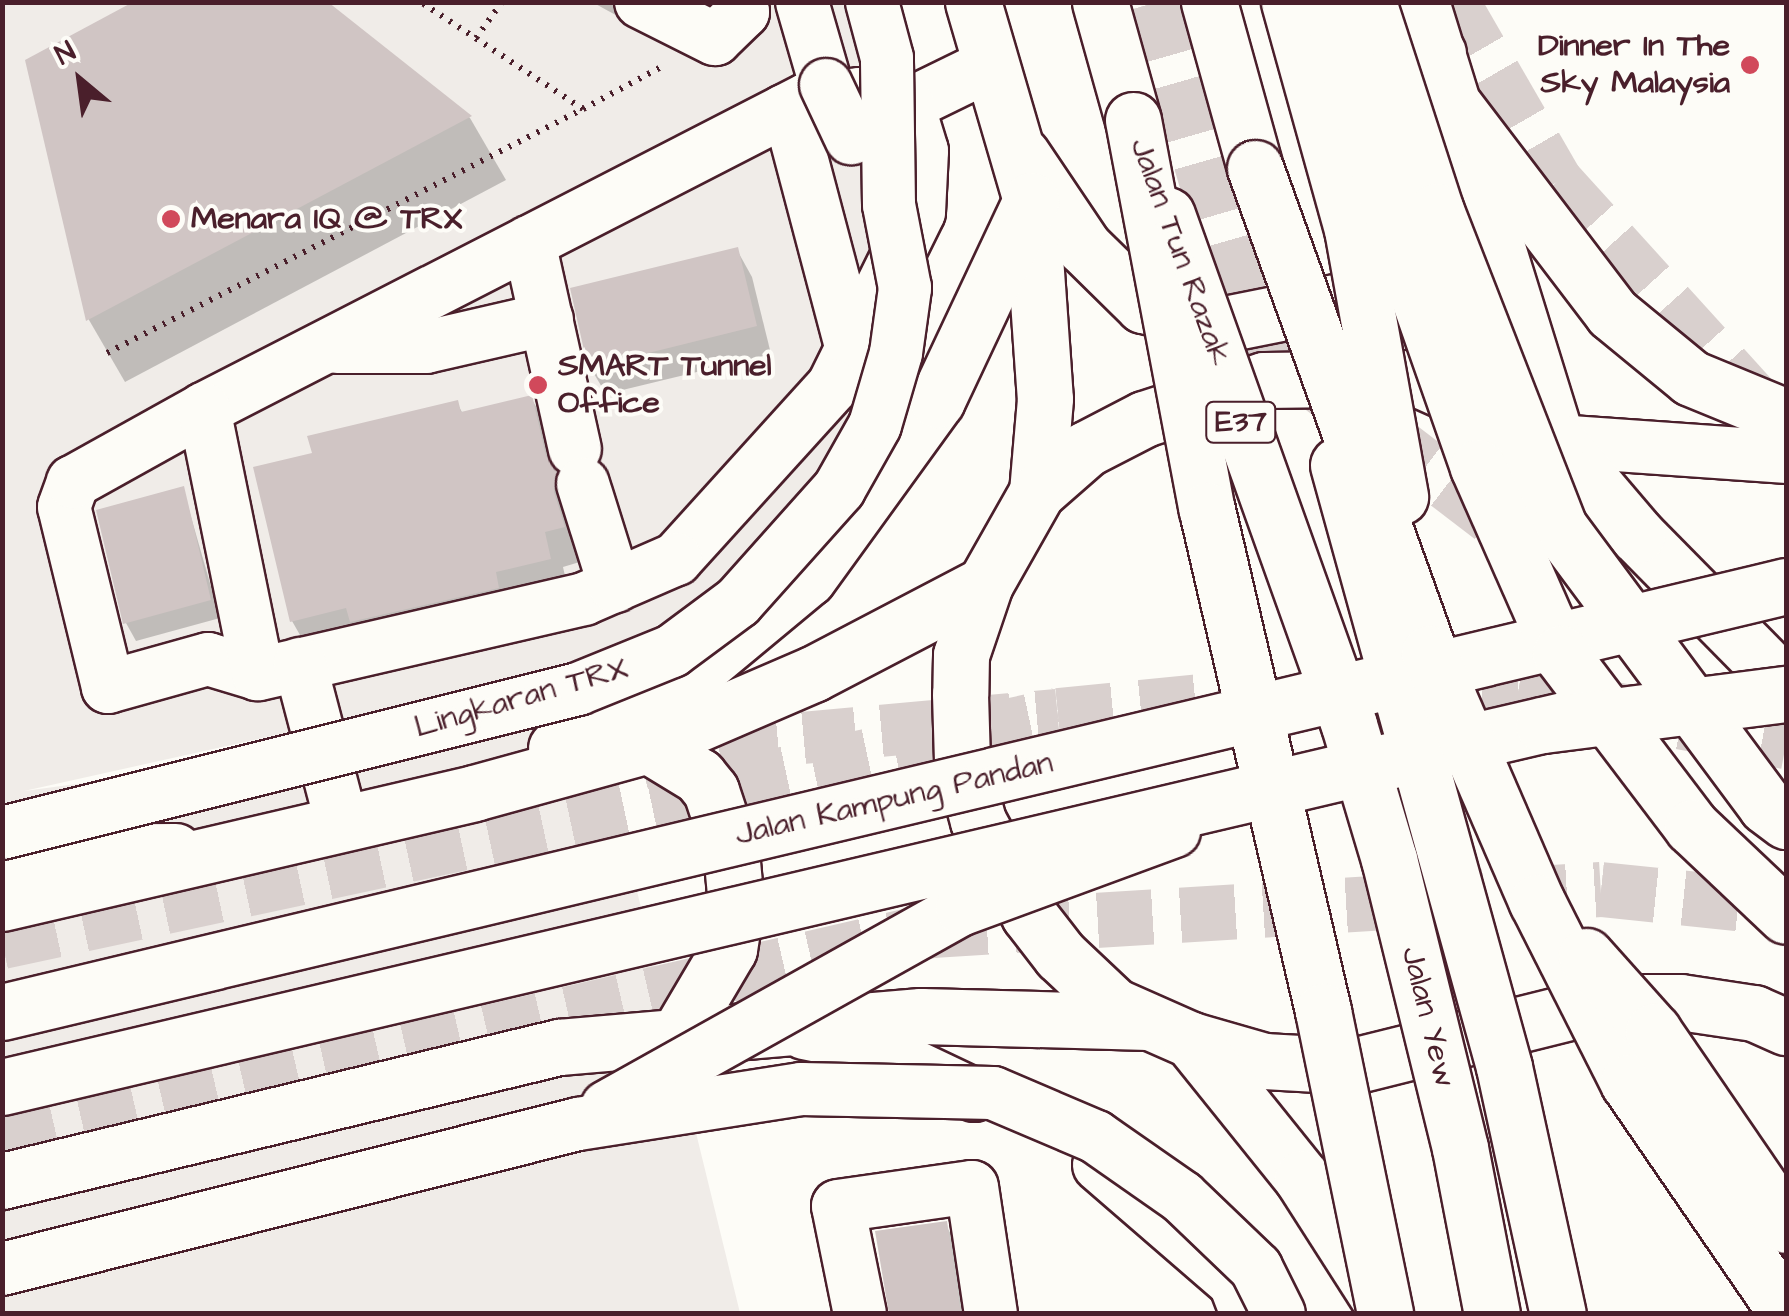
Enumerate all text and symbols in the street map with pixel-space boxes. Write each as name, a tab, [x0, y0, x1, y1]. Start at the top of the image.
place label: Dinner In The Sky Malaysia	[1538, 28, 1730, 103]
north arrow	[30, 30, 130, 130]
text: N	[48, 32, 82, 75]
marker: Dinner In The Sky Malaysia	[1739, 54, 1761, 76]
street label: Jalan Tun Razak	[1121, 133, 1239, 371]
place label: Menara IQ @ TRX	[191, 200, 462, 238]
marker: Menara IQ @ TRX	[160, 208, 182, 230]
place label: SMART Tunnel Office	[558, 348, 772, 423]
marker: SMART Tunnel Office	[527, 374, 549, 396]
road number: E37	[1204, 397, 1278, 447]
street label: Lingkaran TRX	[410, 649, 632, 747]
street label: Jalan Kampung Pandan	[732, 744, 1056, 854]
street label: Jalan Yew	[1392, 943, 1464, 1091]

